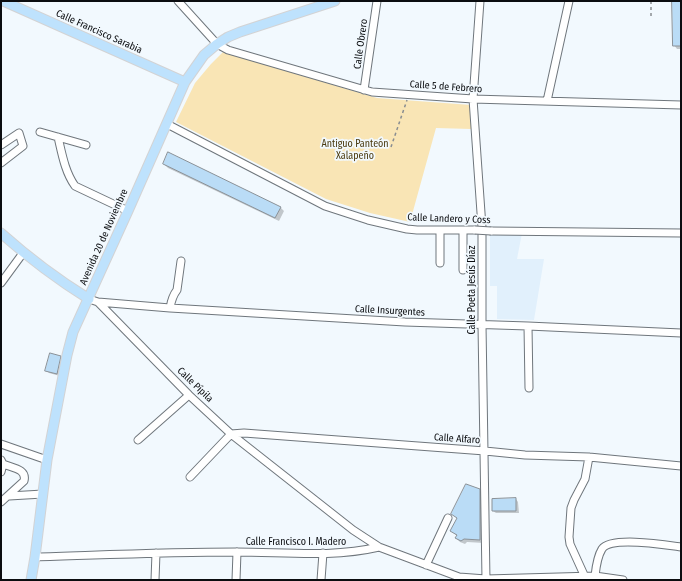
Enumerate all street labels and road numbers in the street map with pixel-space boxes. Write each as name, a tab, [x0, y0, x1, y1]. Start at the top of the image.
street label: Calle Francisco Sarabia	[54, 8, 144, 56]
street label: Calle Obrero	[352, 18, 370, 70]
street label: Calle 5 de Febrero	[409, 78, 483, 96]
street label: Avenida 20 de Noviembre	[77, 187, 131, 287]
street label: Calle Landero y Coss	[407, 212, 491, 226]
street label: Calle Poeta Jesús Díaz	[466, 246, 478, 334]
street label: Calle Insurgentes	[355, 303, 425, 319]
street label: Calle Pípila	[175, 365, 215, 405]
street label: Calle Alfaro	[433, 431, 481, 447]
street label: Calle Francisco I. Madero	[246, 536, 346, 548]

